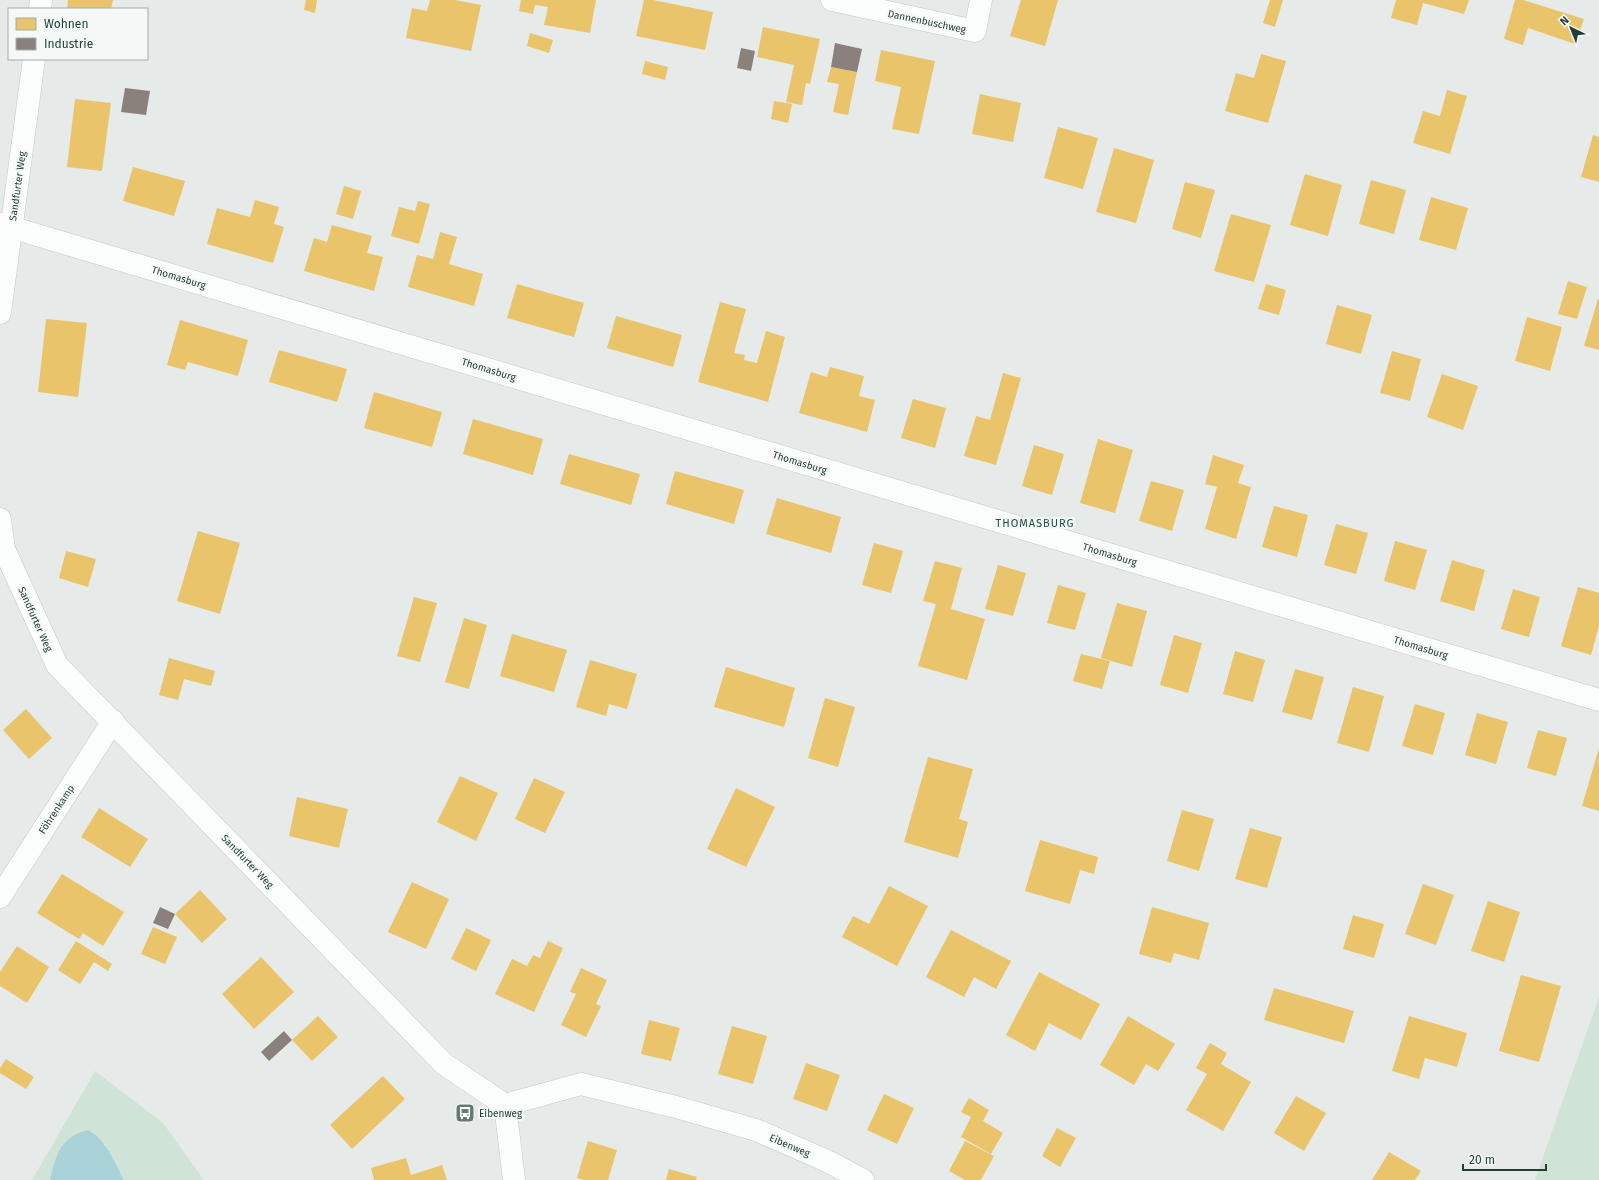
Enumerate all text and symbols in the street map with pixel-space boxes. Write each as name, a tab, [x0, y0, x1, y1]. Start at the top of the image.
legend	[8, 8, 148, 60]
street label: Dannenbuschweg	[887, 8, 968, 36]
north arrow	[1551, 8, 1591, 48]
text: N	[1557, 14, 1572, 28]
text: Wohnen	[44, 17, 88, 31]
text: Industrie	[44, 37, 93, 51]
street label: Sandfurter Weg	[7, 150, 29, 222]
street label: Thomasburg	[150, 264, 208, 292]
street label: Thomasburg	[460, 356, 518, 384]
street label: Thomasburg	[771, 449, 829, 477]
district label: THOMASBURG	[995, 517, 1075, 530]
street label: Thomasburg	[1081, 541, 1139, 569]
street label: Sandfurter Weg	[15, 585, 55, 655]
street label: Thomasburg	[1392, 634, 1450, 662]
street label: Föhrenkamp	[37, 783, 77, 836]
street label: Sandfurter Weg	[219, 832, 276, 892]
bus stop icon: Eibenweg	[454, 1102, 476, 1124]
place label: Eibenweg	[479, 1108, 523, 1120]
street label: Eibenweg	[767, 1132, 813, 1160]
scale bar	[1463, 1146, 1546, 1172]
text: 20 m	[1469, 1153, 1495, 1167]

